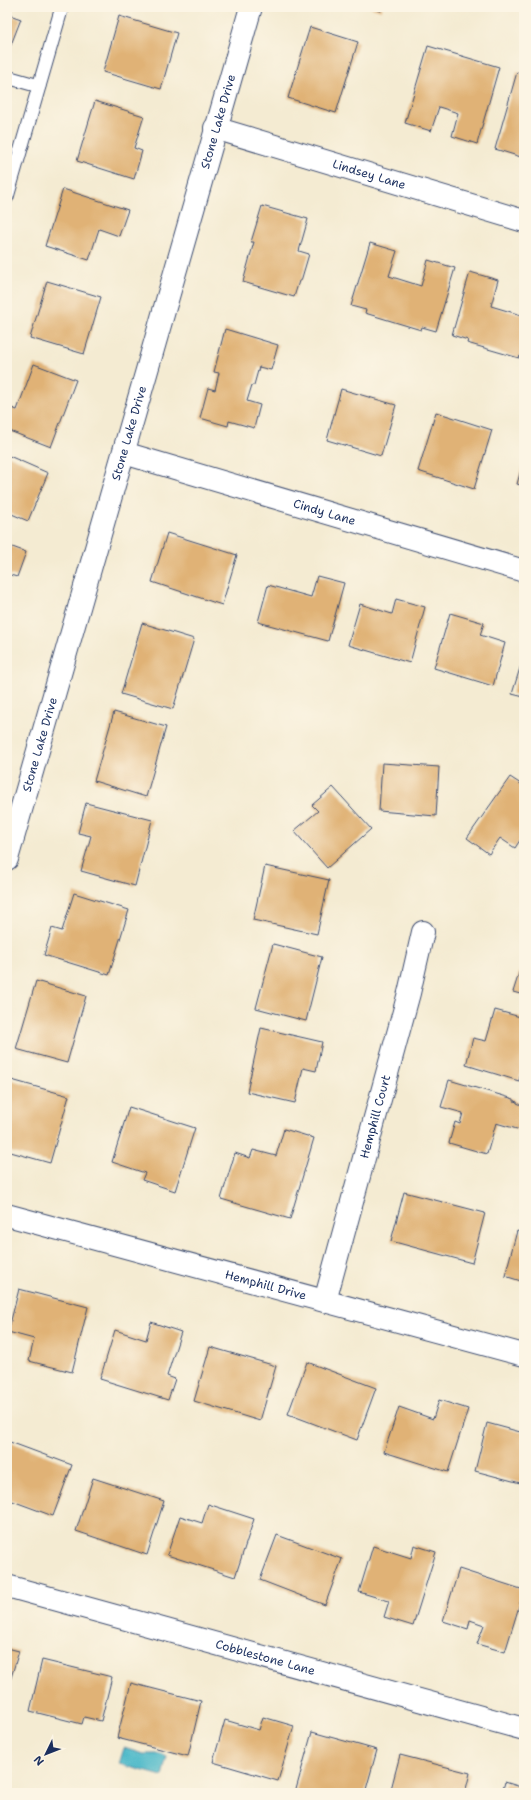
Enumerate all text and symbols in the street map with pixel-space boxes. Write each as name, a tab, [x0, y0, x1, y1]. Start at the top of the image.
street label: Stone Lake Drive	[197, 72, 239, 171]
street label: Lindsey Lane	[331, 156, 408, 193]
street label: Stone Lake Drive	[108, 384, 150, 482]
street label: Cindy Lane	[291, 495, 358, 529]
street label: Stone Lake Drive	[19, 695, 61, 794]
street label: Hemphill Court	[356, 1073, 394, 1160]
street label: Hemphill Drive	[223, 1266, 308, 1304]
street label: Cobblestone Lane	[214, 1636, 317, 1679]
north arrow	[26, 1734, 66, 1774]
text: N	[30, 1752, 48, 1769]

